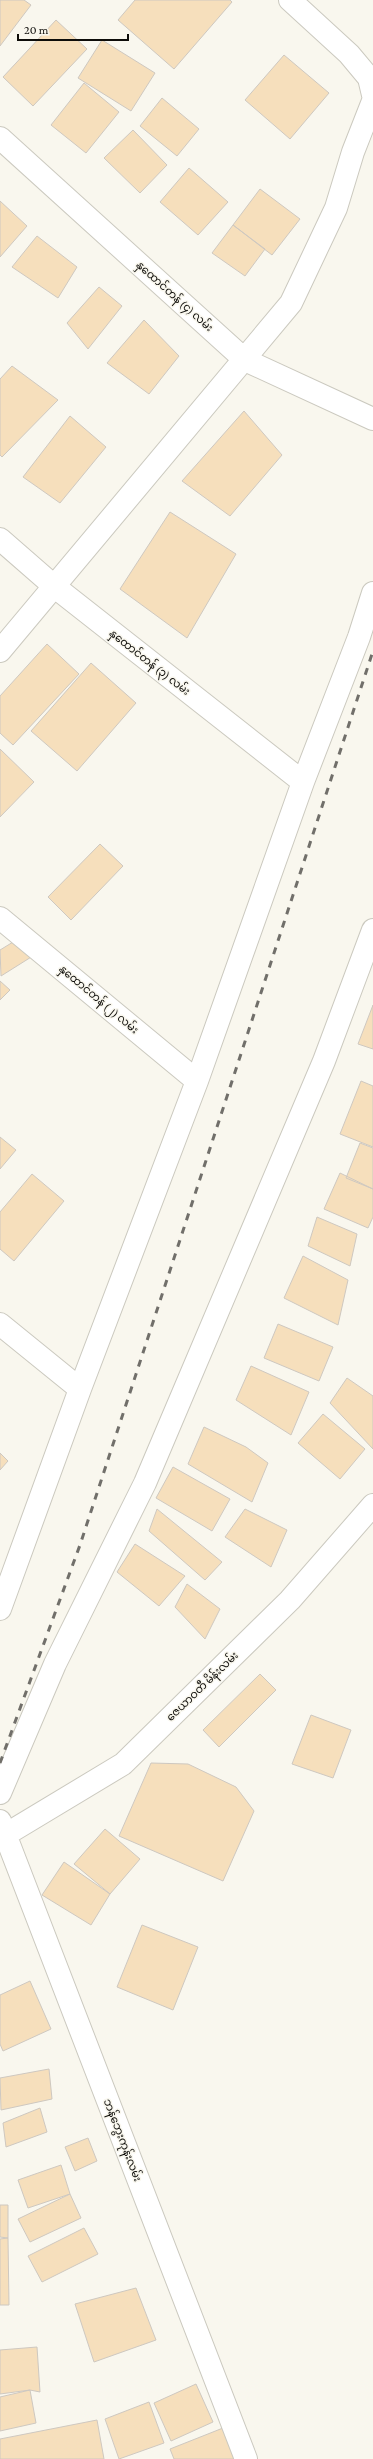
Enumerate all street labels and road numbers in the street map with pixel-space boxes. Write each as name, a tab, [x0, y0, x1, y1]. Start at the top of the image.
street label: နှထောင်တန် (၄) လမ်း	[132, 258, 217, 336]
street label: နှထောင်တန် (၃) လမ်း	[105, 626, 194, 700]
street label: နှထောင်တန် (၂) လမ်း	[55, 962, 142, 1038]
street label: ဇေယာဝတီ မိန်းလမ်း	[163, 1648, 242, 1725]
street label: ဘန်ဘွေးကုန်းလမ်း	[99, 2097, 145, 2184]

